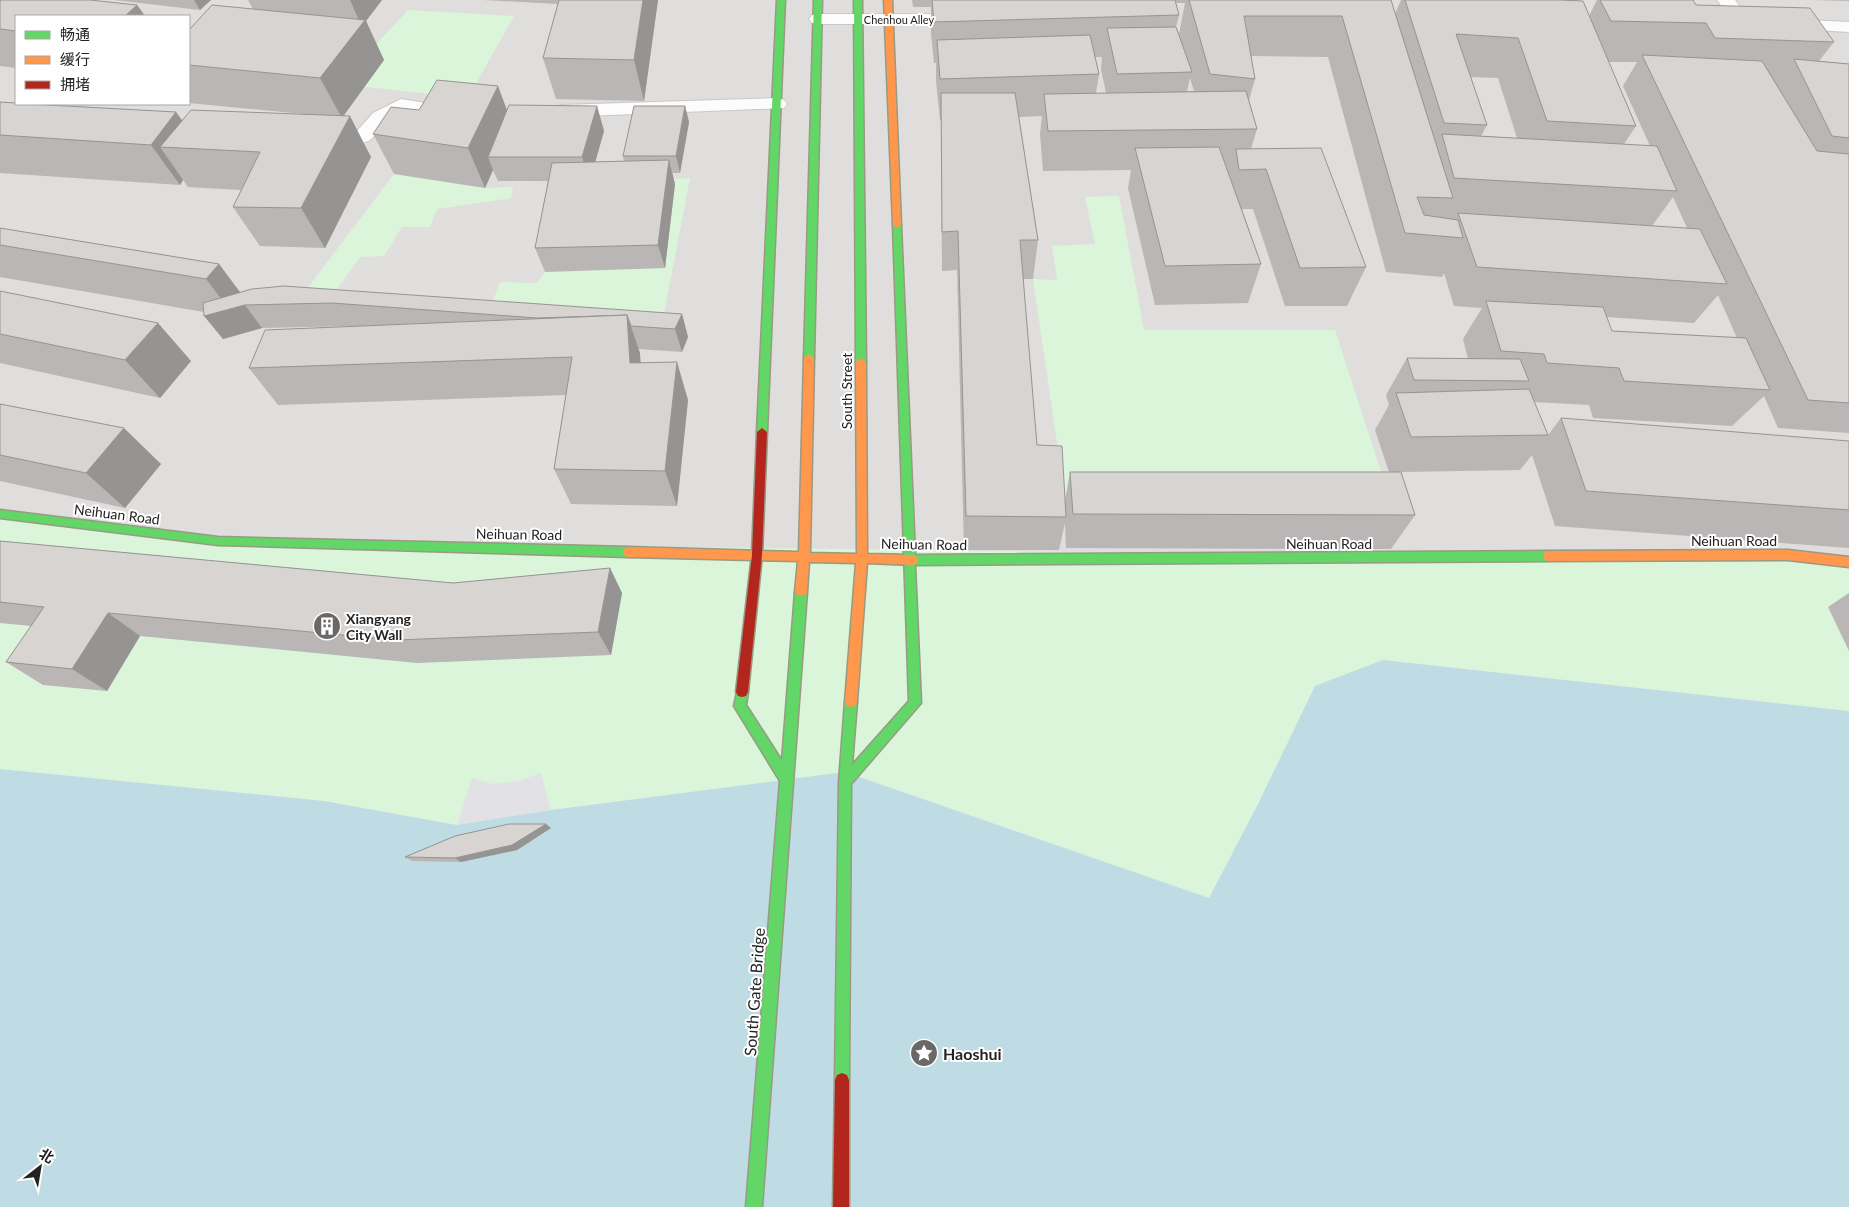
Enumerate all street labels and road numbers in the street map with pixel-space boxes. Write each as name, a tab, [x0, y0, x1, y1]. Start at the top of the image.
street label: Chenhou Alley	[864, 13, 934, 26]
street label: South Street	[838, 353, 855, 429]
street label: Neihuan Road	[73, 500, 161, 528]
street label: Neihuan Road	[476, 525, 562, 543]
street label: Neihuan Road	[1691, 532, 1777, 549]
street label: Neihuan Road	[881, 535, 967, 553]
street label: Neihuan Road	[1286, 535, 1372, 552]
street label: South Gate Bridge	[740, 927, 768, 1057]

